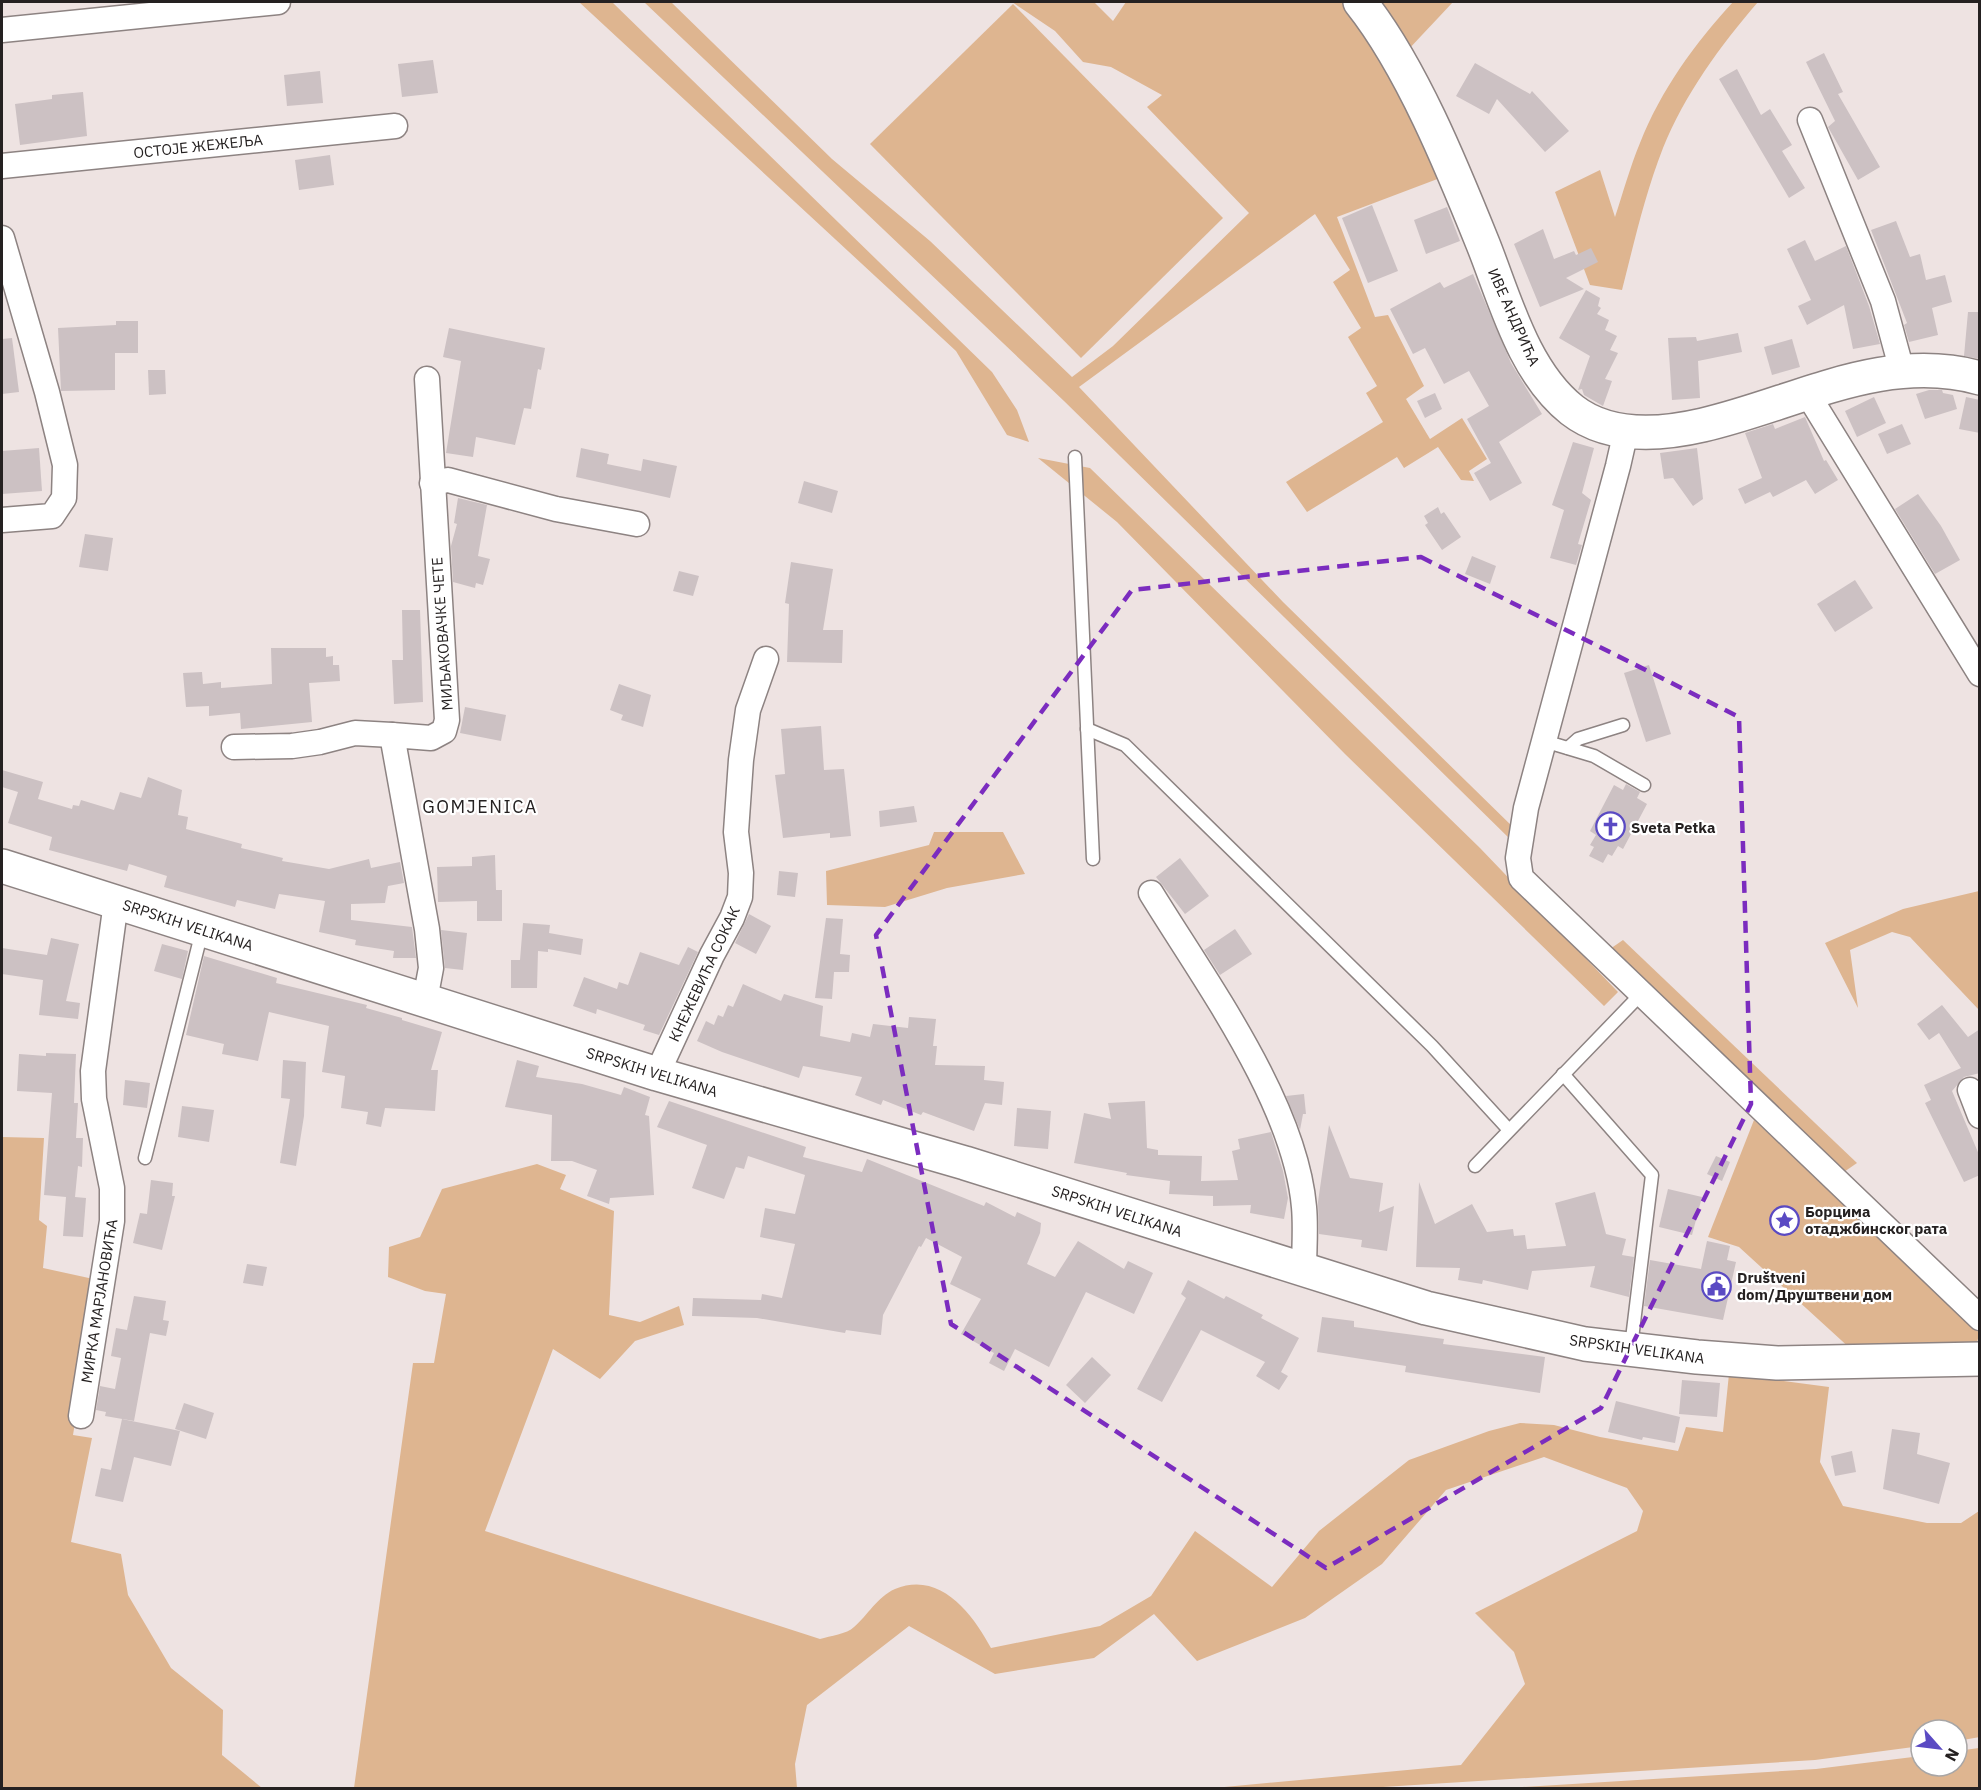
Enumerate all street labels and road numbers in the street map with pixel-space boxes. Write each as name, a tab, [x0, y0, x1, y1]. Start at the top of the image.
street label: ОСТОЈЕ ЖЕЖЕЉА	[132, 130, 264, 162]
street label: ИВЕ АНДРИЋА	[1484, 265, 1544, 369]
street label: МИЉАКОВАЧКЕ ЧЕТЕ	[427, 557, 457, 711]
street label: SRPSKIH VELIKANA	[120, 895, 256, 955]
street label: КНЕЖЕВИЋА СОКАК	[664, 903, 744, 1045]
street label: SRPSKIH VELIKANA	[584, 1043, 720, 1101]
street label: SRPSKIH VELIKANA	[1049, 1181, 1185, 1241]
street label: МИРКА МАРЈАНОВИЋА	[77, 1217, 121, 1384]
street label: SRPSKIH VELIKANA	[1568, 1330, 1706, 1368]

